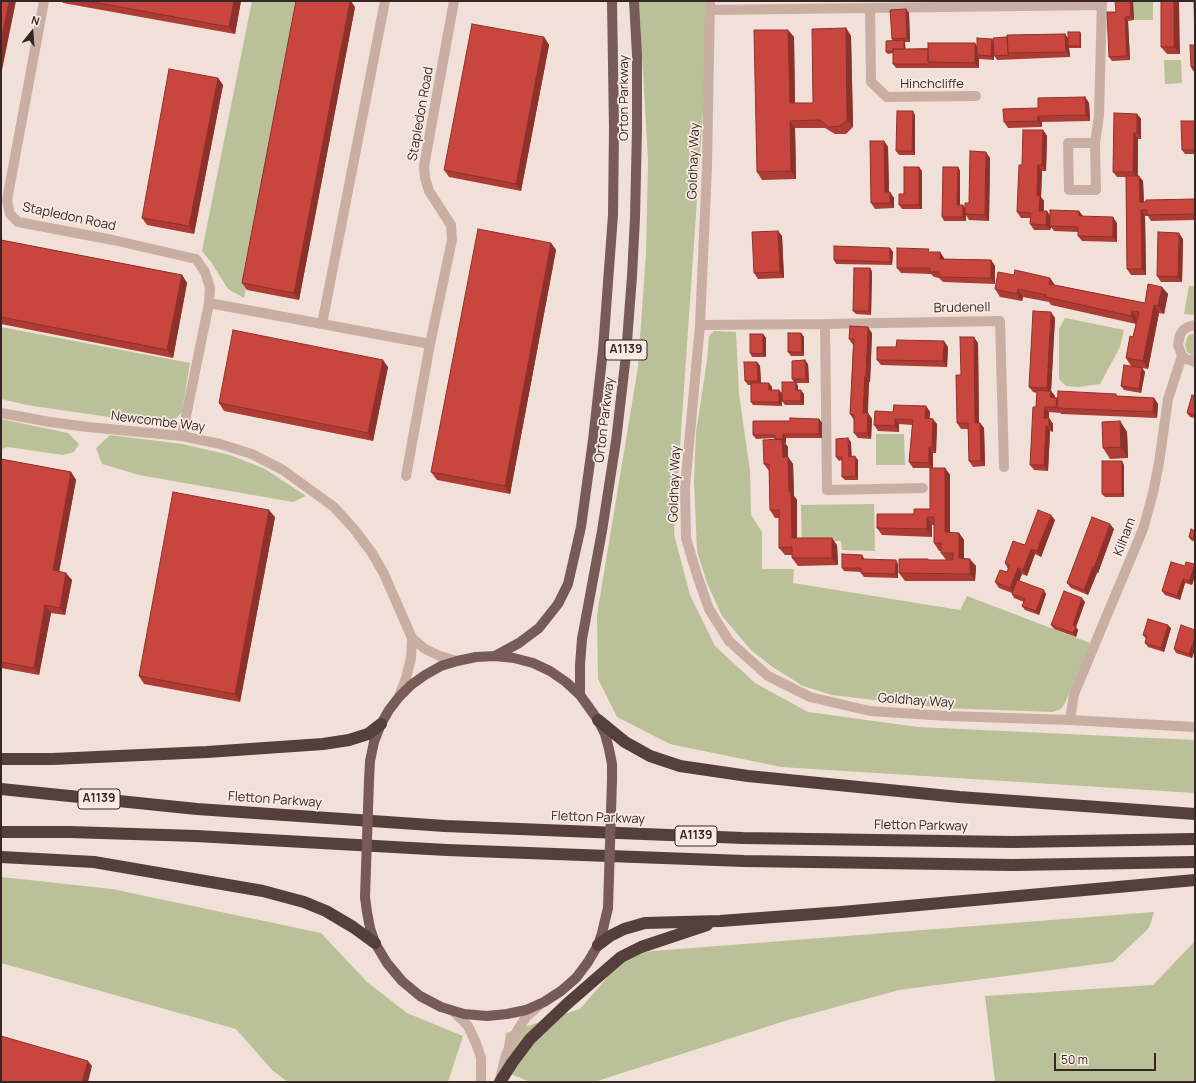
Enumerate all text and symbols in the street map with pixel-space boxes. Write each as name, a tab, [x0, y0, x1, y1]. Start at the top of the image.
north arrow	[12, 12, 52, 52]
text: N	[30, 12, 42, 28]
street label: Orton Parkway	[616, 55, 632, 141]
street label: Stapledon Road	[405, 66, 437, 162]
street label: Hinchcliffe	[900, 76, 964, 92]
street label: Goldhay Way	[685, 122, 703, 200]
street label: Stapledon Road	[21, 199, 117, 235]
street label: Brudenell	[933, 300, 991, 316]
road number: A1139	[605, 340, 647, 360]
street label: Orton Parkway	[592, 376, 618, 464]
street label: Newcombe Way	[110, 408, 206, 436]
street label: Goldhay Way	[666, 445, 684, 523]
street label: Kilham	[1111, 516, 1139, 558]
street label: Goldhay Way	[877, 691, 955, 711]
road number: A1139	[78, 789, 120, 809]
street label: Fletton Parkway	[228, 789, 322, 811]
street label: Fletton Parkway	[551, 809, 645, 827]
street label: Fletton Parkway	[874, 817, 968, 835]
road number: A1139	[675, 826, 717, 846]
scale bar	[1056, 1045, 1158, 1071]
text: 50 m	[1061, 1051, 1088, 1068]

